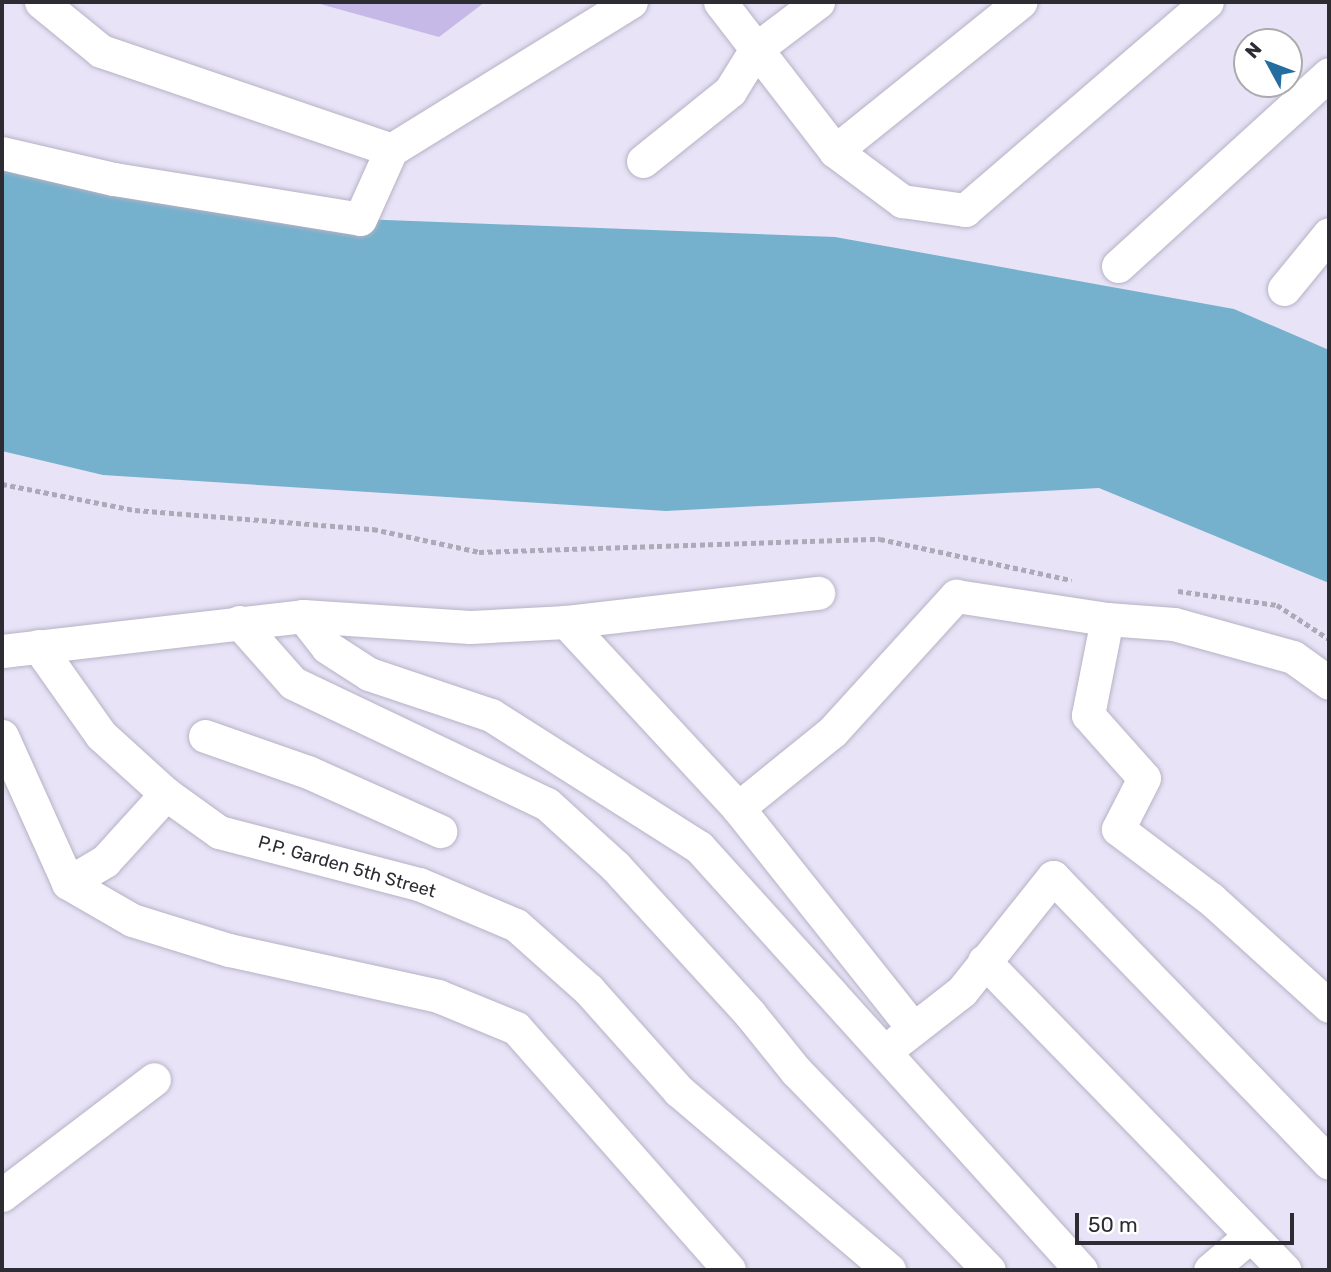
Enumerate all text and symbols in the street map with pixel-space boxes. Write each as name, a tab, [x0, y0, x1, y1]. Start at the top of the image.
north arrow	[1233, 28, 1303, 98]
text: N	[1240, 38, 1266, 63]
street label: P.P. Garden 5th Street	[256, 831, 438, 903]
scale bar	[1079, 1198, 1298, 1242]
text: 50 m	[1088, 1212, 1138, 1237]

